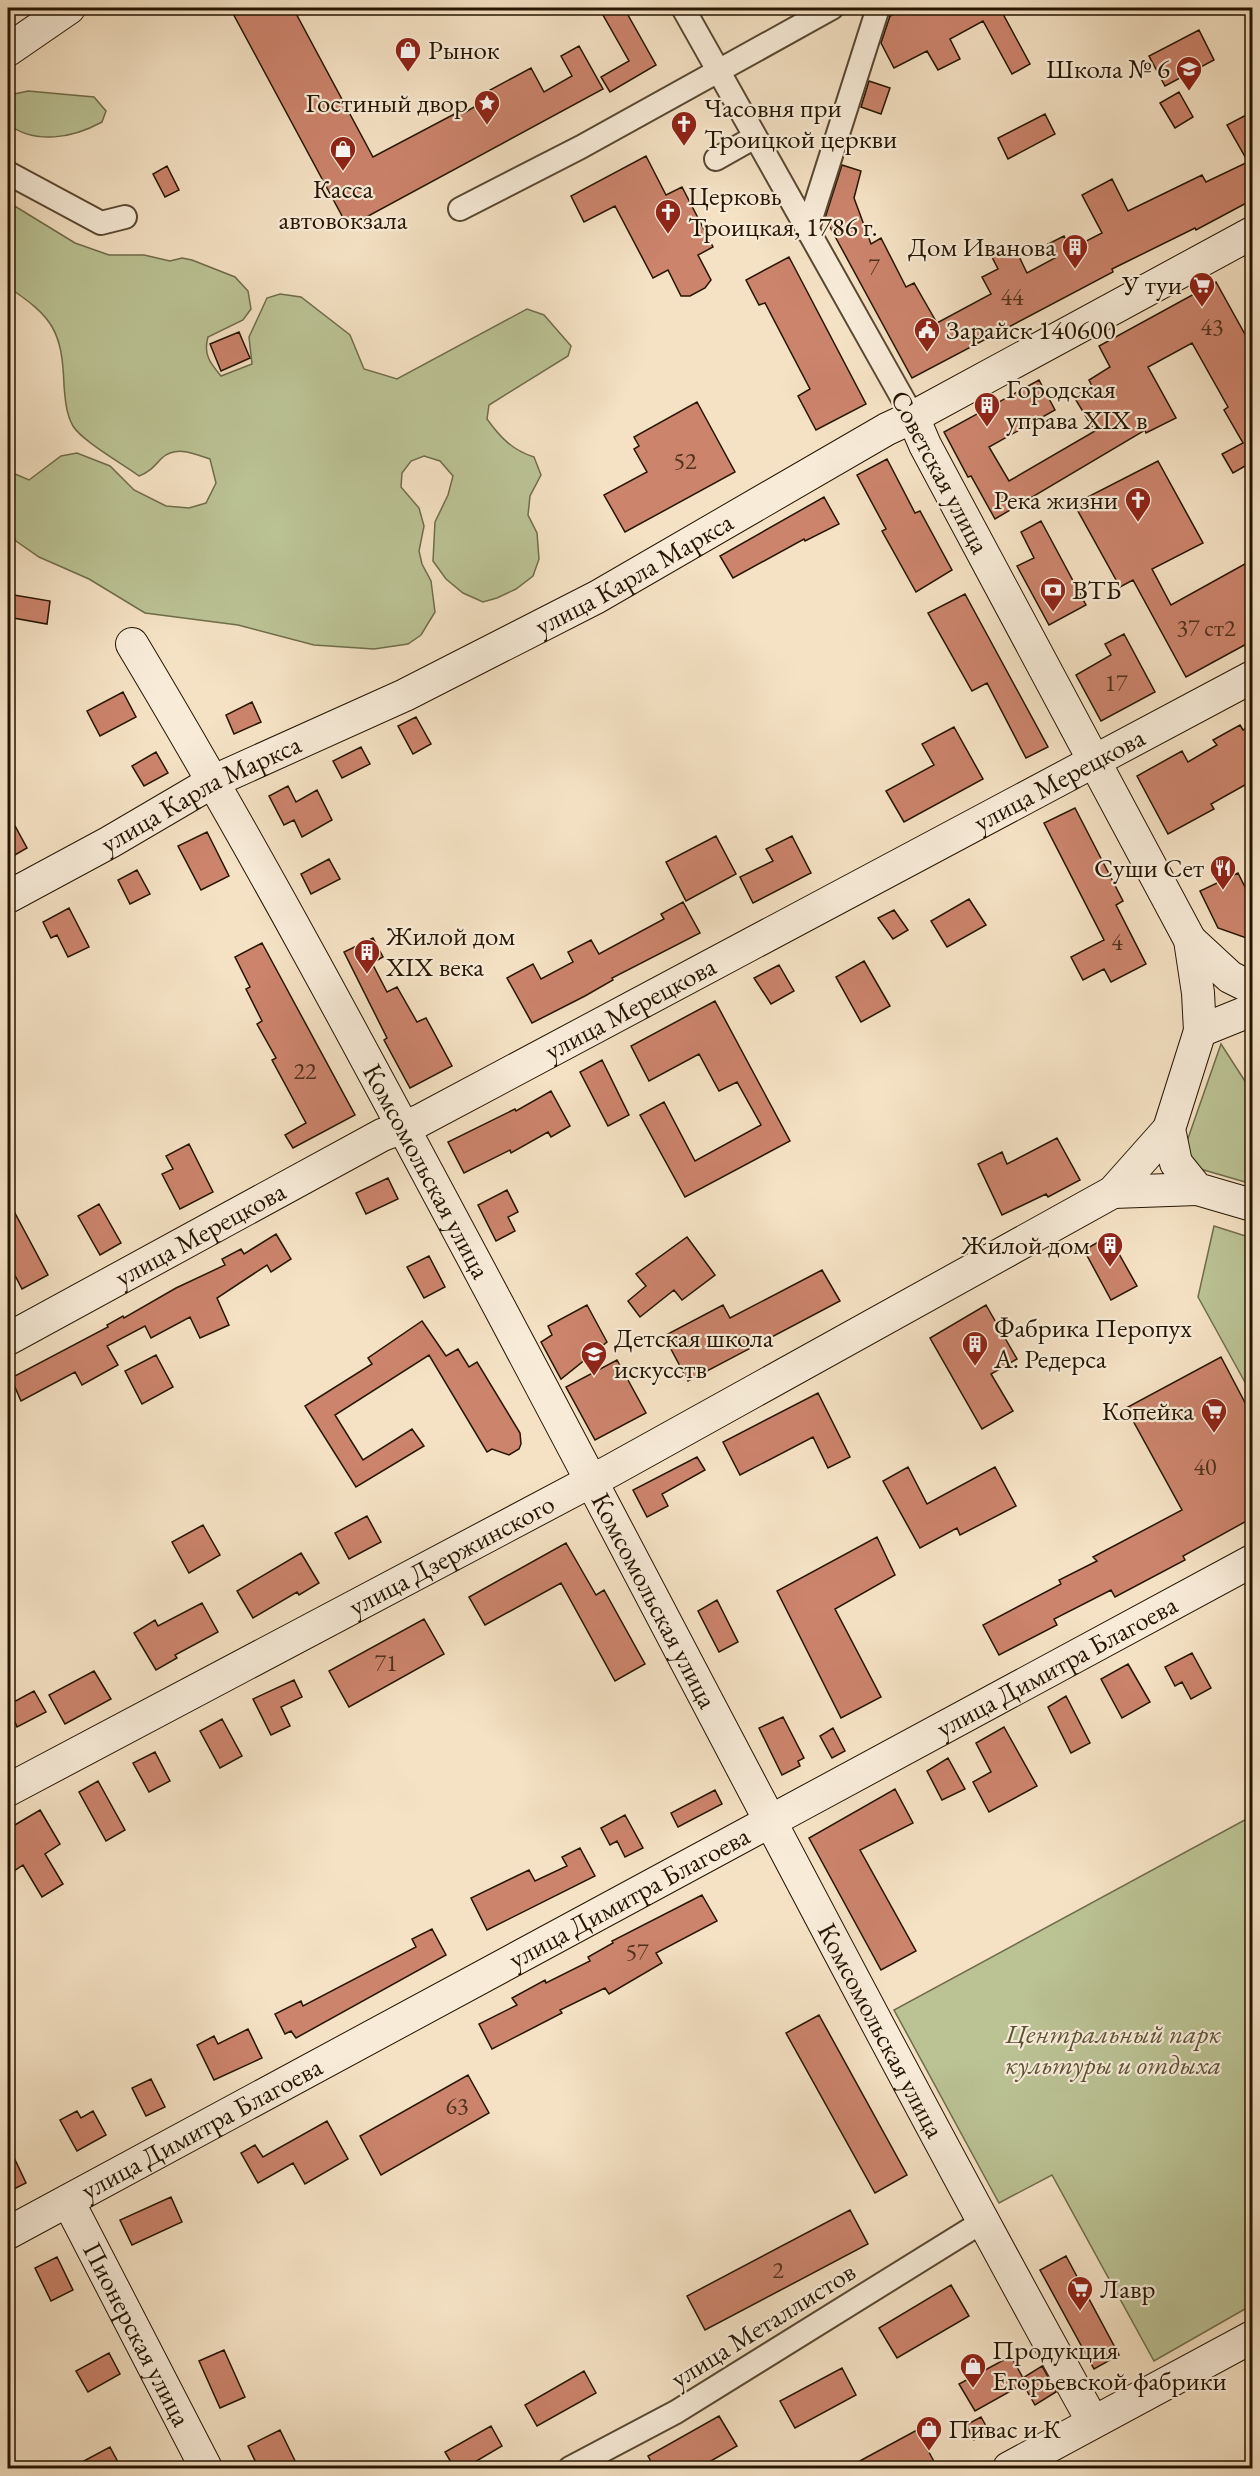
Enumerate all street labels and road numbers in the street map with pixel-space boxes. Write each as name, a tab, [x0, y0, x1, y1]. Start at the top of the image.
street label: Советская улица	[883, 384, 998, 560]
street label: улица Карла Маркса	[529, 504, 739, 643]
street label: улица Мерецкова	[967, 719, 1151, 839]
street label: улица Карла Маркса	[95, 726, 306, 861]
street label: улица Мерецкова	[538, 948, 722, 1068]
street label: Комсомольская улица	[355, 1057, 499, 1285]
street label: улица Мерецкова	[109, 1173, 292, 1294]
street label: улица Дзержинского	[342, 1486, 560, 1623]
street label: Комсомольская улица	[584, 1487, 726, 1714]
street label: улица Димитра Благоева	[930, 1587, 1183, 1745]
street label: улица Димитра Благоева	[502, 1818, 756, 1976]
street label: Комсомольская улица	[810, 1917, 953, 2144]
street label: улица Димитра Благоева	[75, 2049, 328, 2207]
street label: Пионерская улица	[75, 2236, 200, 2432]
street label: улица Металлистов	[664, 2254, 862, 2396]

